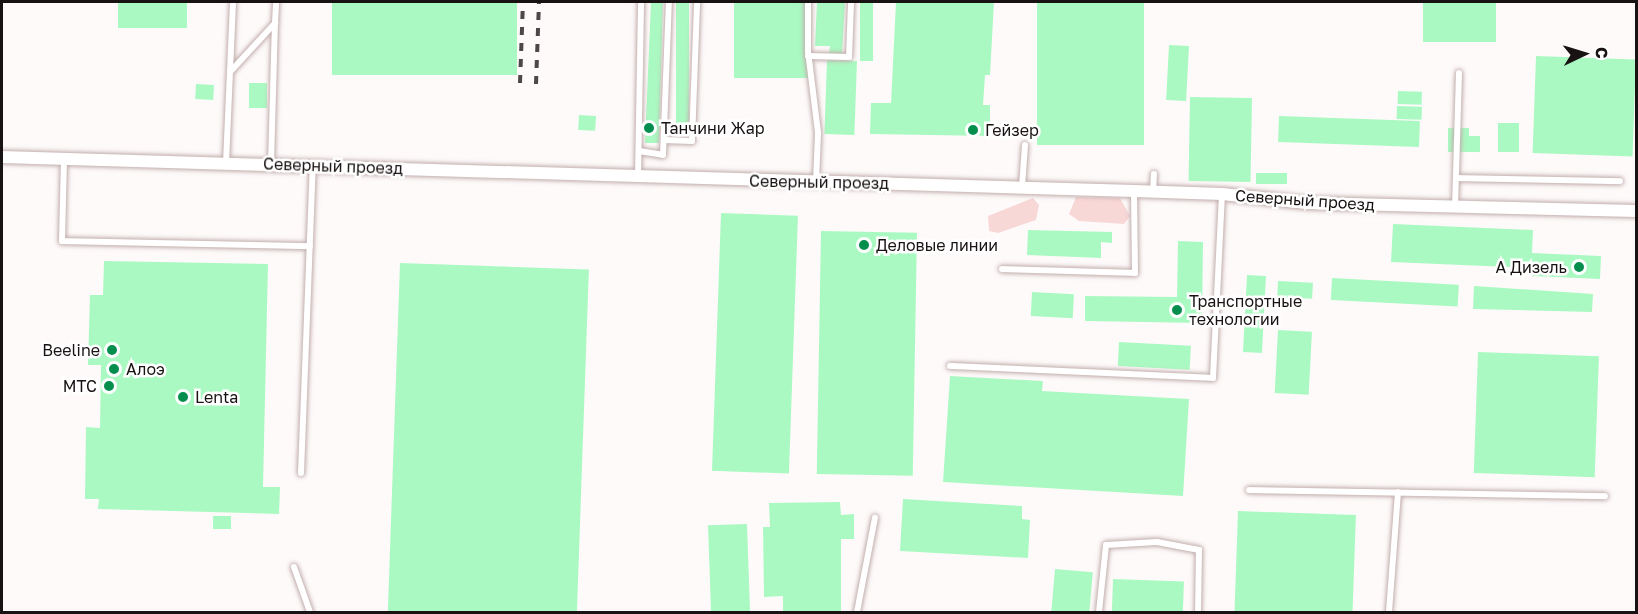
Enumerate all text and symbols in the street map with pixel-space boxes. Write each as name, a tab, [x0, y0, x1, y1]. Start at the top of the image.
north arrow	[1554, 24, 1614, 84]
text: С	[1592, 46, 1612, 59]
place label: Танчини Жар	[661, 118, 765, 138]
place label: Гейзер	[985, 120, 1039, 140]
marker: Танчини Жар	[642, 121, 656, 135]
marker: Гейзер	[966, 123, 980, 137]
street label: Северный проезд	[263, 154, 403, 178]
street label: Северный проезд	[749, 171, 889, 193]
street label: Северный проезд	[1235, 186, 1375, 214]
place label: Деловые линии	[876, 235, 998, 255]
marker: Деловые линии	[857, 238, 871, 252]
place label: А Дизель	[1496, 257, 1567, 277]
marker: А Дизель	[1572, 260, 1586, 274]
place label: Транспортные технологии	[1189, 291, 1302, 329]
marker: Транспортные технологии	[1170, 303, 1184, 317]
place label: Beeline	[42, 340, 100, 360]
marker: Beeline	[105, 343, 119, 357]
place label: Алоэ	[126, 359, 165, 379]
marker: Алоэ	[107, 362, 121, 376]
place label: МТС	[63, 376, 97, 396]
marker: МТС	[102, 379, 116, 393]
place label: Lenta	[195, 387, 238, 407]
marker: Lenta	[176, 390, 190, 404]

